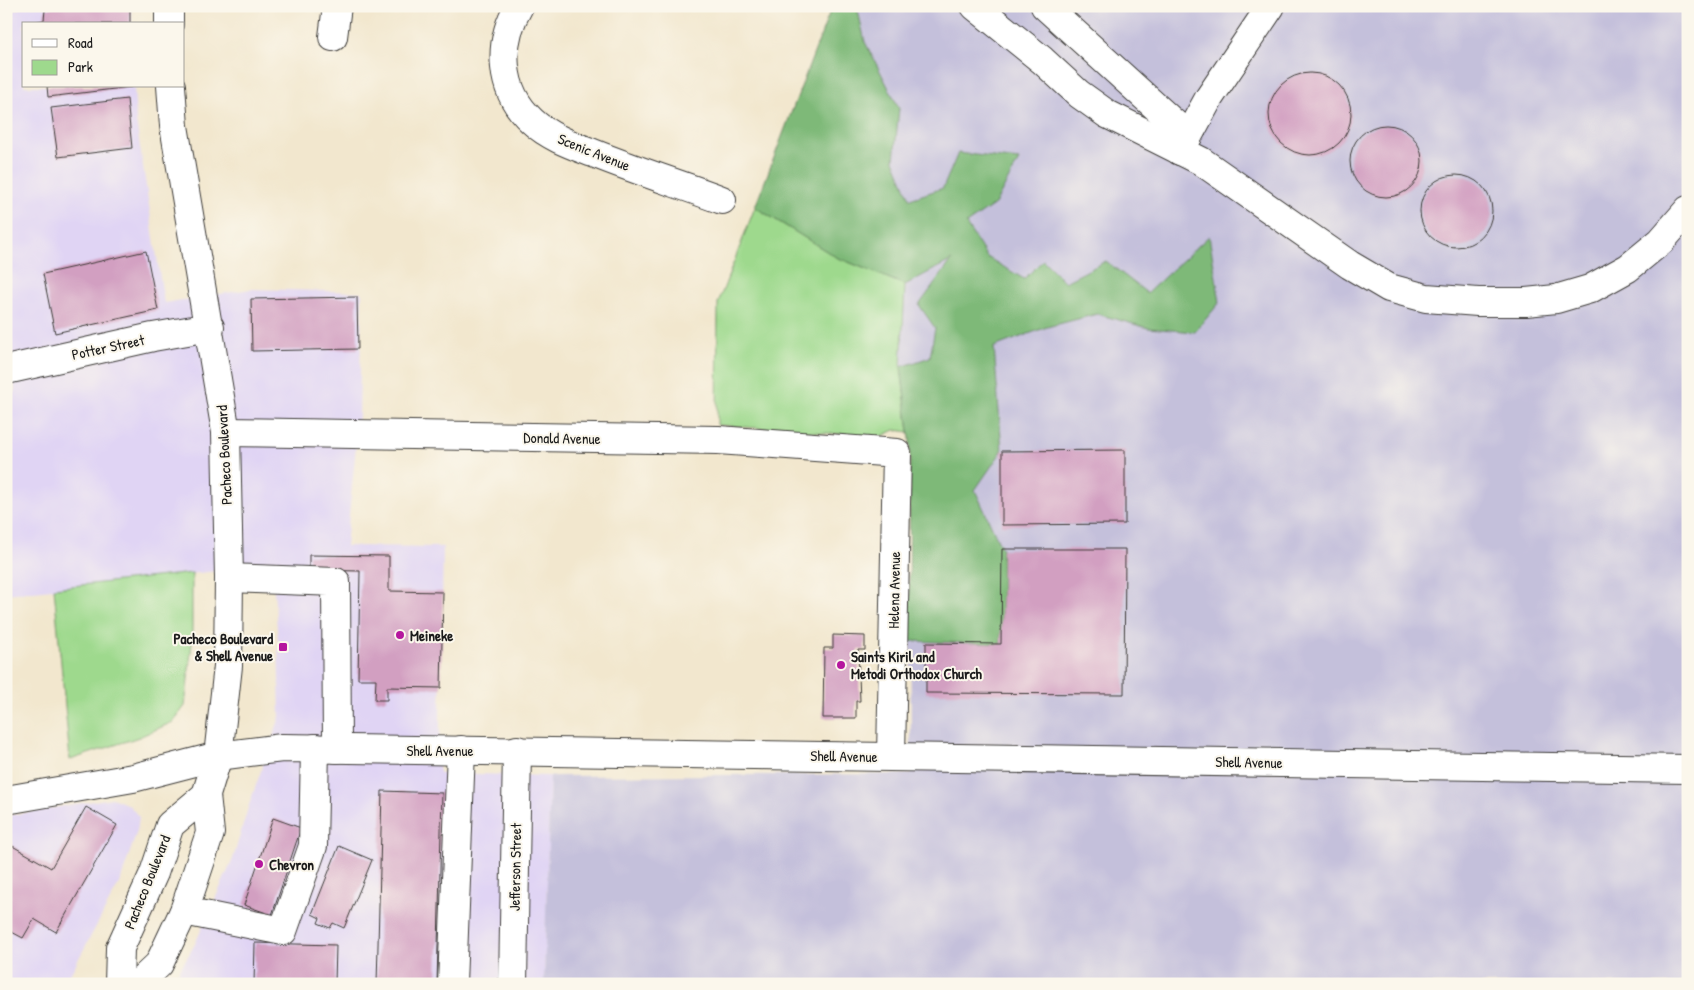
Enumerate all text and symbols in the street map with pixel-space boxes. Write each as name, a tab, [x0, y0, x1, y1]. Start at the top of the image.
legend	[22, 22, 185, 88]
text: Road	[68, 32, 93, 53]
text: Park	[68, 56, 93, 77]
street label: Scenic Avenue	[555, 128, 633, 176]
street label: Potter Street	[70, 329, 147, 365]
street label: Pacheco Boulevard	[211, 405, 237, 505]
street label: Donald Avenue	[523, 427, 601, 449]
street label: Helena Avenue	[883, 551, 905, 629]
place label: Meineke	[410, 625, 453, 646]
place label: Pacheco Boulevard & Shell Avenue	[173, 628, 273, 666]
marker: Meineke	[394, 629, 406, 641]
marker: Pacheco Boulevard & Shell Avenue	[277, 641, 289, 653]
place label: Saints Kiril and Metodi Orthodox Church	[851, 646, 983, 684]
marker: Saints Kiril and Metodi Orthodox Church	[835, 659, 847, 671]
street label: Shell Avenue	[406, 740, 474, 761]
street label: Shell Avenue	[810, 745, 878, 767]
street label: Shell Avenue	[1215, 751, 1283, 773]
street label: Jefferson Street	[504, 822, 526, 911]
street label: Pacheco Boulevard	[119, 832, 175, 932]
place label: Chevron	[269, 854, 314, 875]
marker: Chevron	[253, 858, 265, 870]

